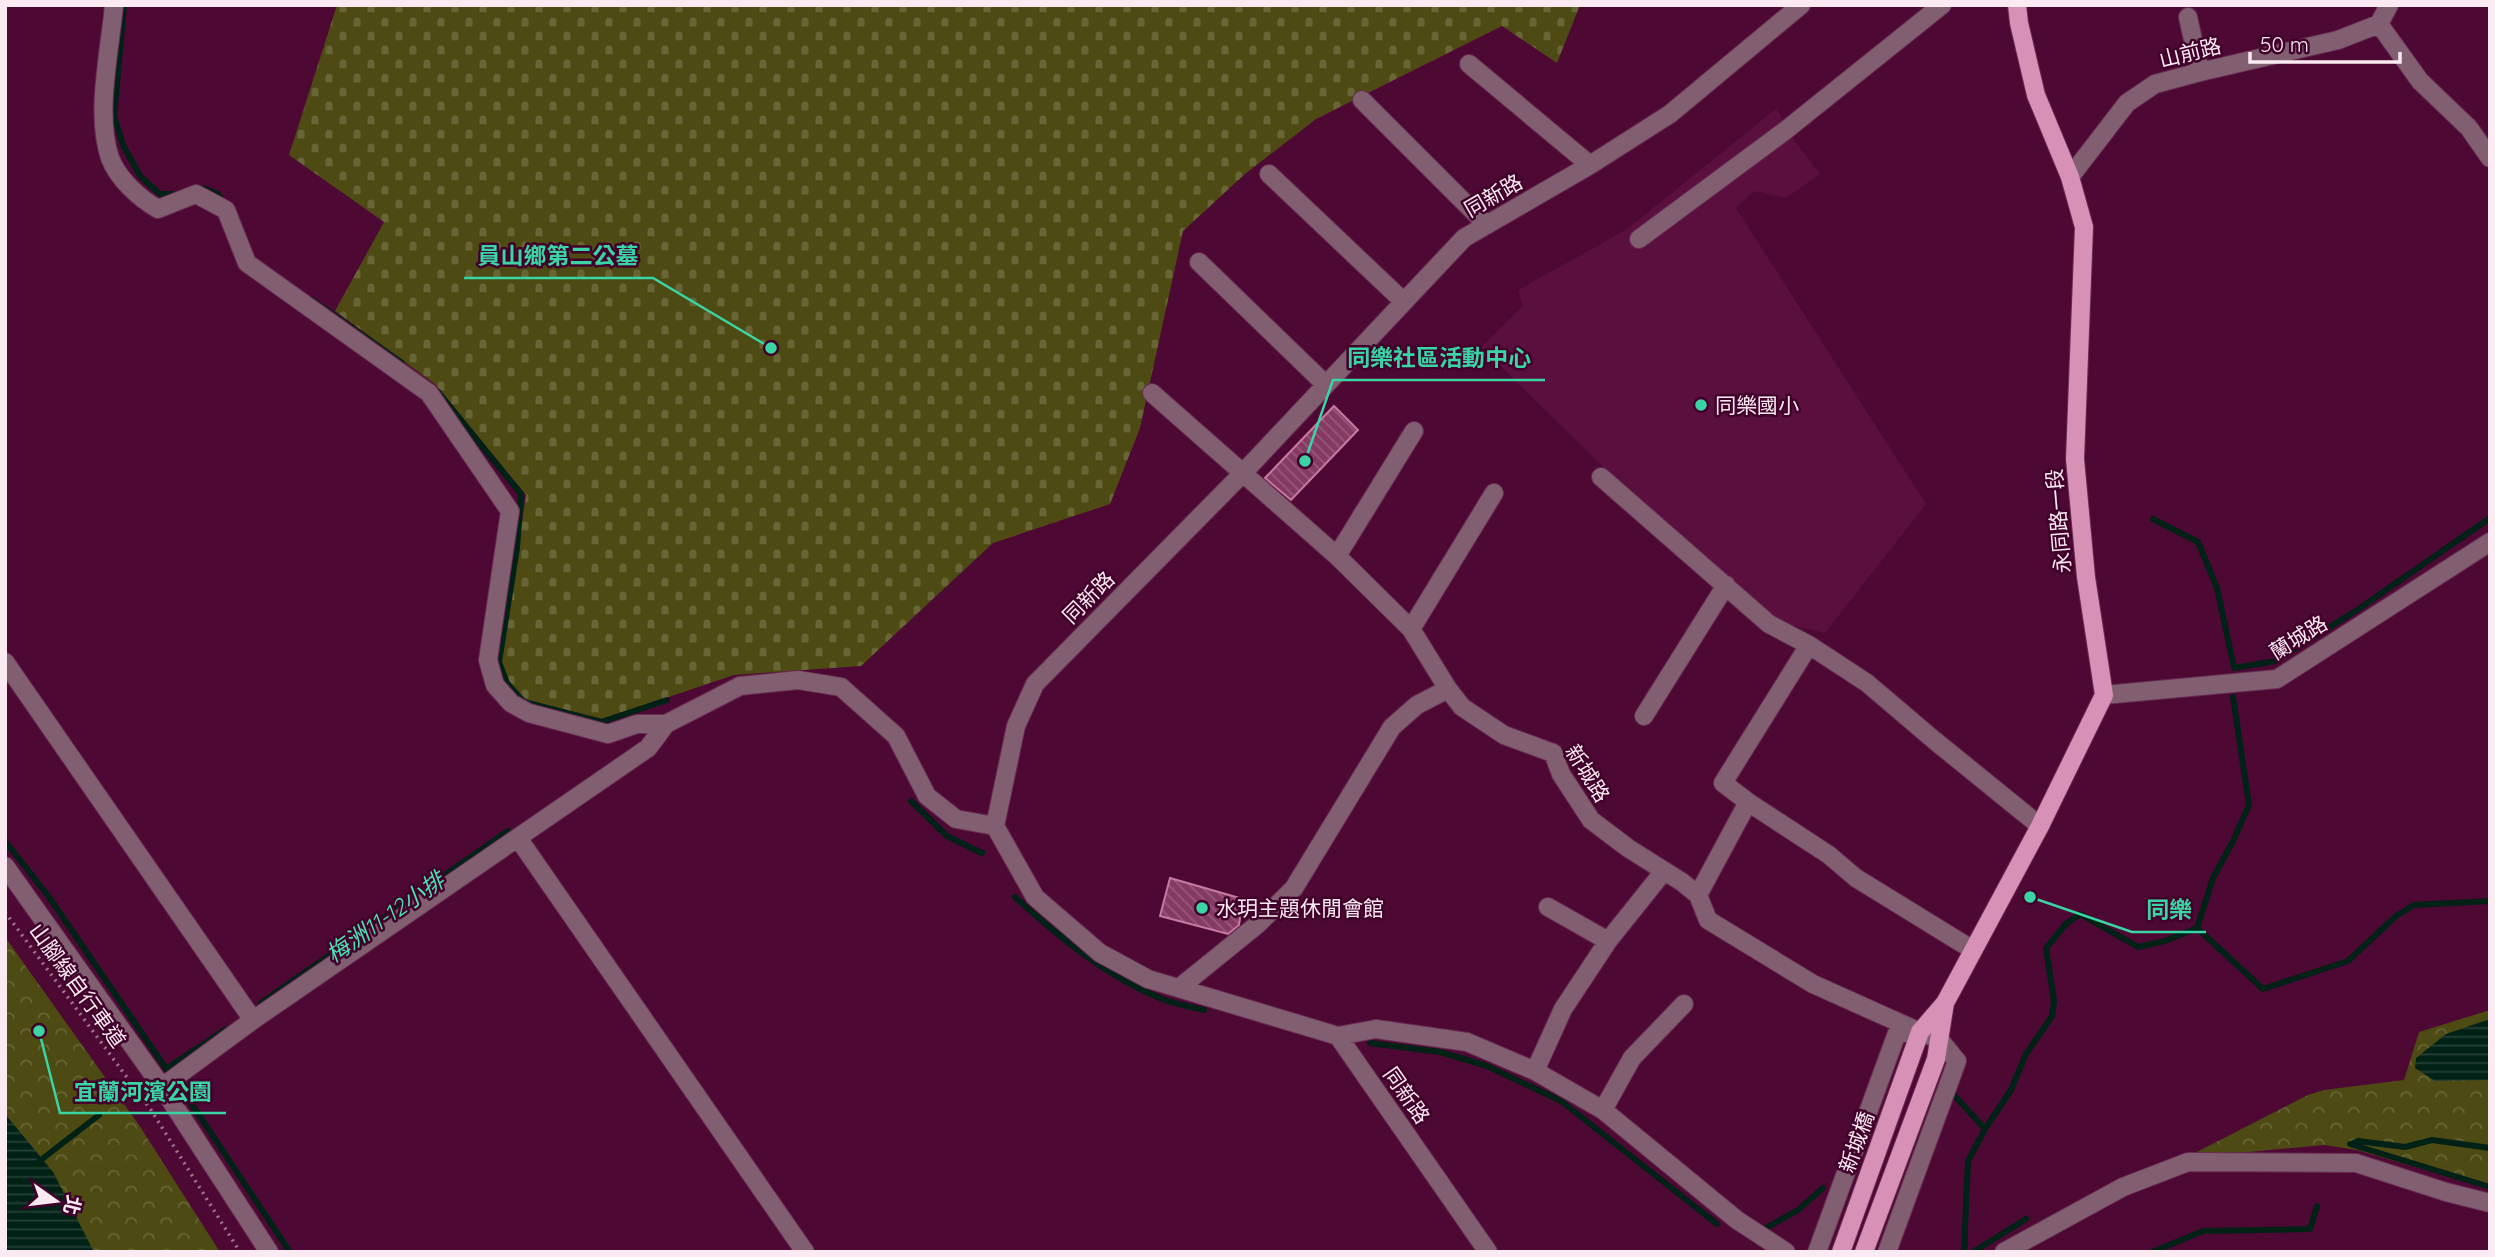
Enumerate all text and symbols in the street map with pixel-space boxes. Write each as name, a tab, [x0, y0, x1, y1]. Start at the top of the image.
scale bar	[2250, 21, 2400, 65]
text: 50 m	[2260, 31, 2309, 57]
street label: 山前路	[2156, 32, 2224, 72]
street label: 同新路	[1459, 168, 1527, 222]
callout: 員山鄉第二公墓	[464, 234, 653, 278]
text: 員山鄉第二公墓	[478, 241, 639, 270]
callout: 同樂社區活動中心	[1333, 336, 1545, 380]
text: 同樂社區活動中心	[1347, 343, 1531, 372]
place label: 同樂國小	[1715, 392, 1799, 418]
marker: 同樂國小	[1693, 397, 1709, 413]
street label: 永同路一段	[2040, 468, 2076, 574]
street label: 同新路	[1057, 566, 1119, 628]
street label: 蘭城路	[2264, 609, 2332, 665]
street label: 新城路	[1560, 739, 1616, 807]
water label: 梅洲11-12小排	[320, 864, 452, 968]
callout: 同樂	[2132, 888, 2206, 932]
place label: 水玥主題休閒會館	[1216, 895, 1384, 921]
text: 同樂	[2146, 895, 2192, 924]
marker: 水玥主題休閒會館	[1194, 900, 1210, 916]
street label: 山腳線自行車道	[24, 918, 132, 1052]
street label: 同新路	[1378, 1062, 1436, 1128]
callout: 宜蘭河濱公園	[60, 1069, 226, 1113]
text: 宜蘭河濱公園	[74, 1077, 212, 1106]
street label: 新城橋	[1833, 1108, 1879, 1176]
north arrow	[21, 1166, 91, 1236]
text: 北	[59, 1193, 86, 1217]

